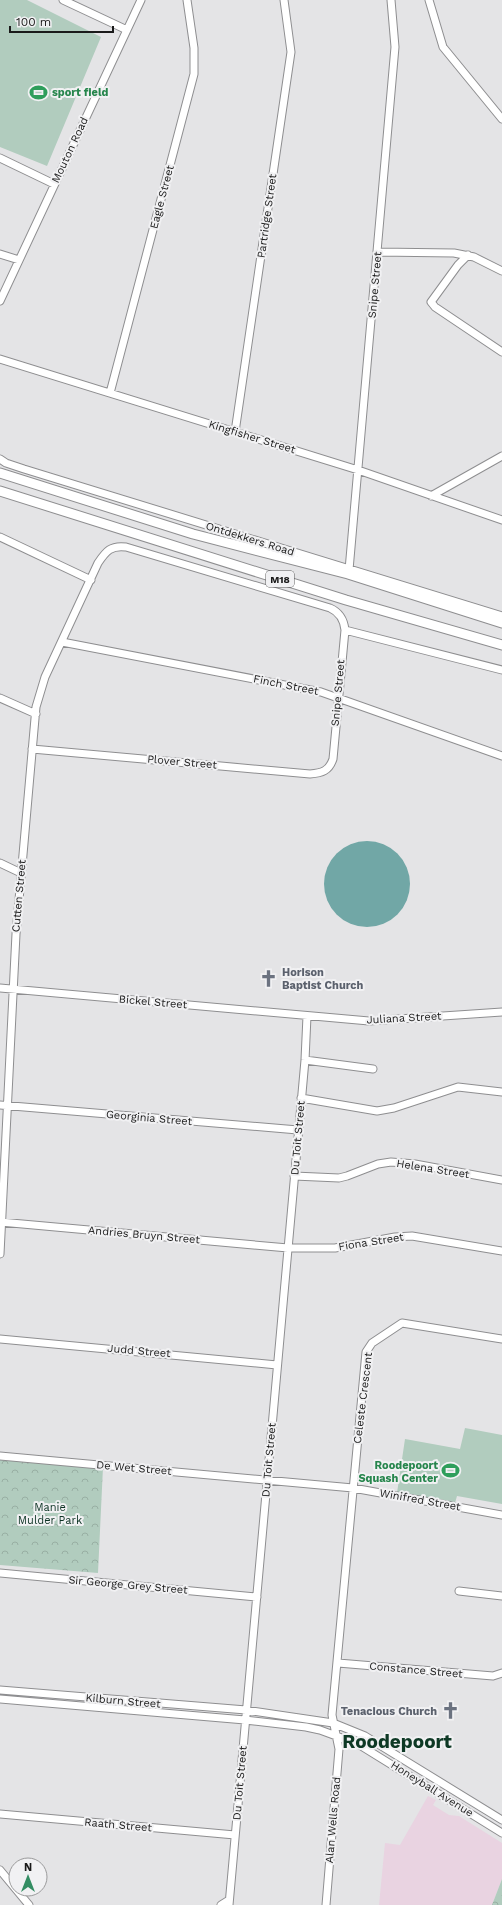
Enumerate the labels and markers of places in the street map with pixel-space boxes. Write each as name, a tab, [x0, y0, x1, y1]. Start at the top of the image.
sports icon: sport field	[29, 82, 49, 102]
place label: sport field	[52, 86, 109, 99]
place label: Horison Baptist Church	[282, 966, 364, 992]
church icon: Horison Baptist Church	[259, 968, 279, 988]
place label: Roodepoort Squash Center	[358, 1459, 438, 1485]
sports icon: Roodepoort Squash Center	[441, 1461, 461, 1481]
church icon: Tenacious Church	[440, 1701, 460, 1721]
place label: Tenacious Church	[341, 1705, 437, 1718]

